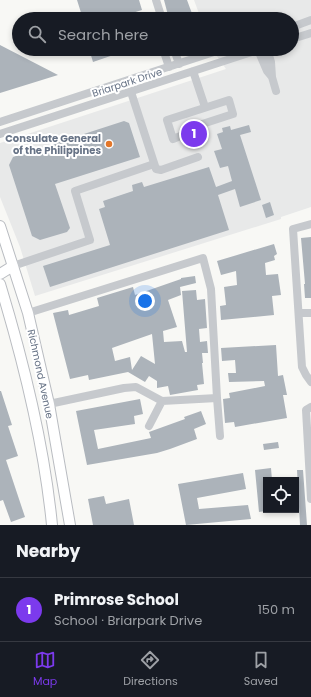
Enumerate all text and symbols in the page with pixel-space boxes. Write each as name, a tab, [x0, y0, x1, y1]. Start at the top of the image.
search box	[12, 12, 299, 56]
icon: search	[26, 23, 48, 45]
text: Search here	[58, 24, 148, 45]
street label: Briarpark Drive	[90, 64, 164, 101]
pin: 1	[181, 119, 207, 149]
place label: Consulate General of the Philippines	[5, 131, 101, 158]
marker: Consulate General of the Philippines	[104, 139, 114, 149]
your location	[135, 291, 155, 311]
street label: Richmond Avenue	[24, 328, 57, 420]
map controls	[263, 477, 299, 513]
button: locate	[263, 477, 299, 513]
text: Nearby	[16, 539, 80, 563]
text: Primrose School	[54, 589, 179, 610]
text: 1	[27, 600, 31, 619]
text: 150 m	[258, 600, 295, 619]
text: School · Briarpark Drive	[54, 611, 202, 630]
tab: Map	[33, 649, 57, 690]
tab: Directions	[123, 649, 178, 690]
tab: Saved	[244, 649, 278, 690]

